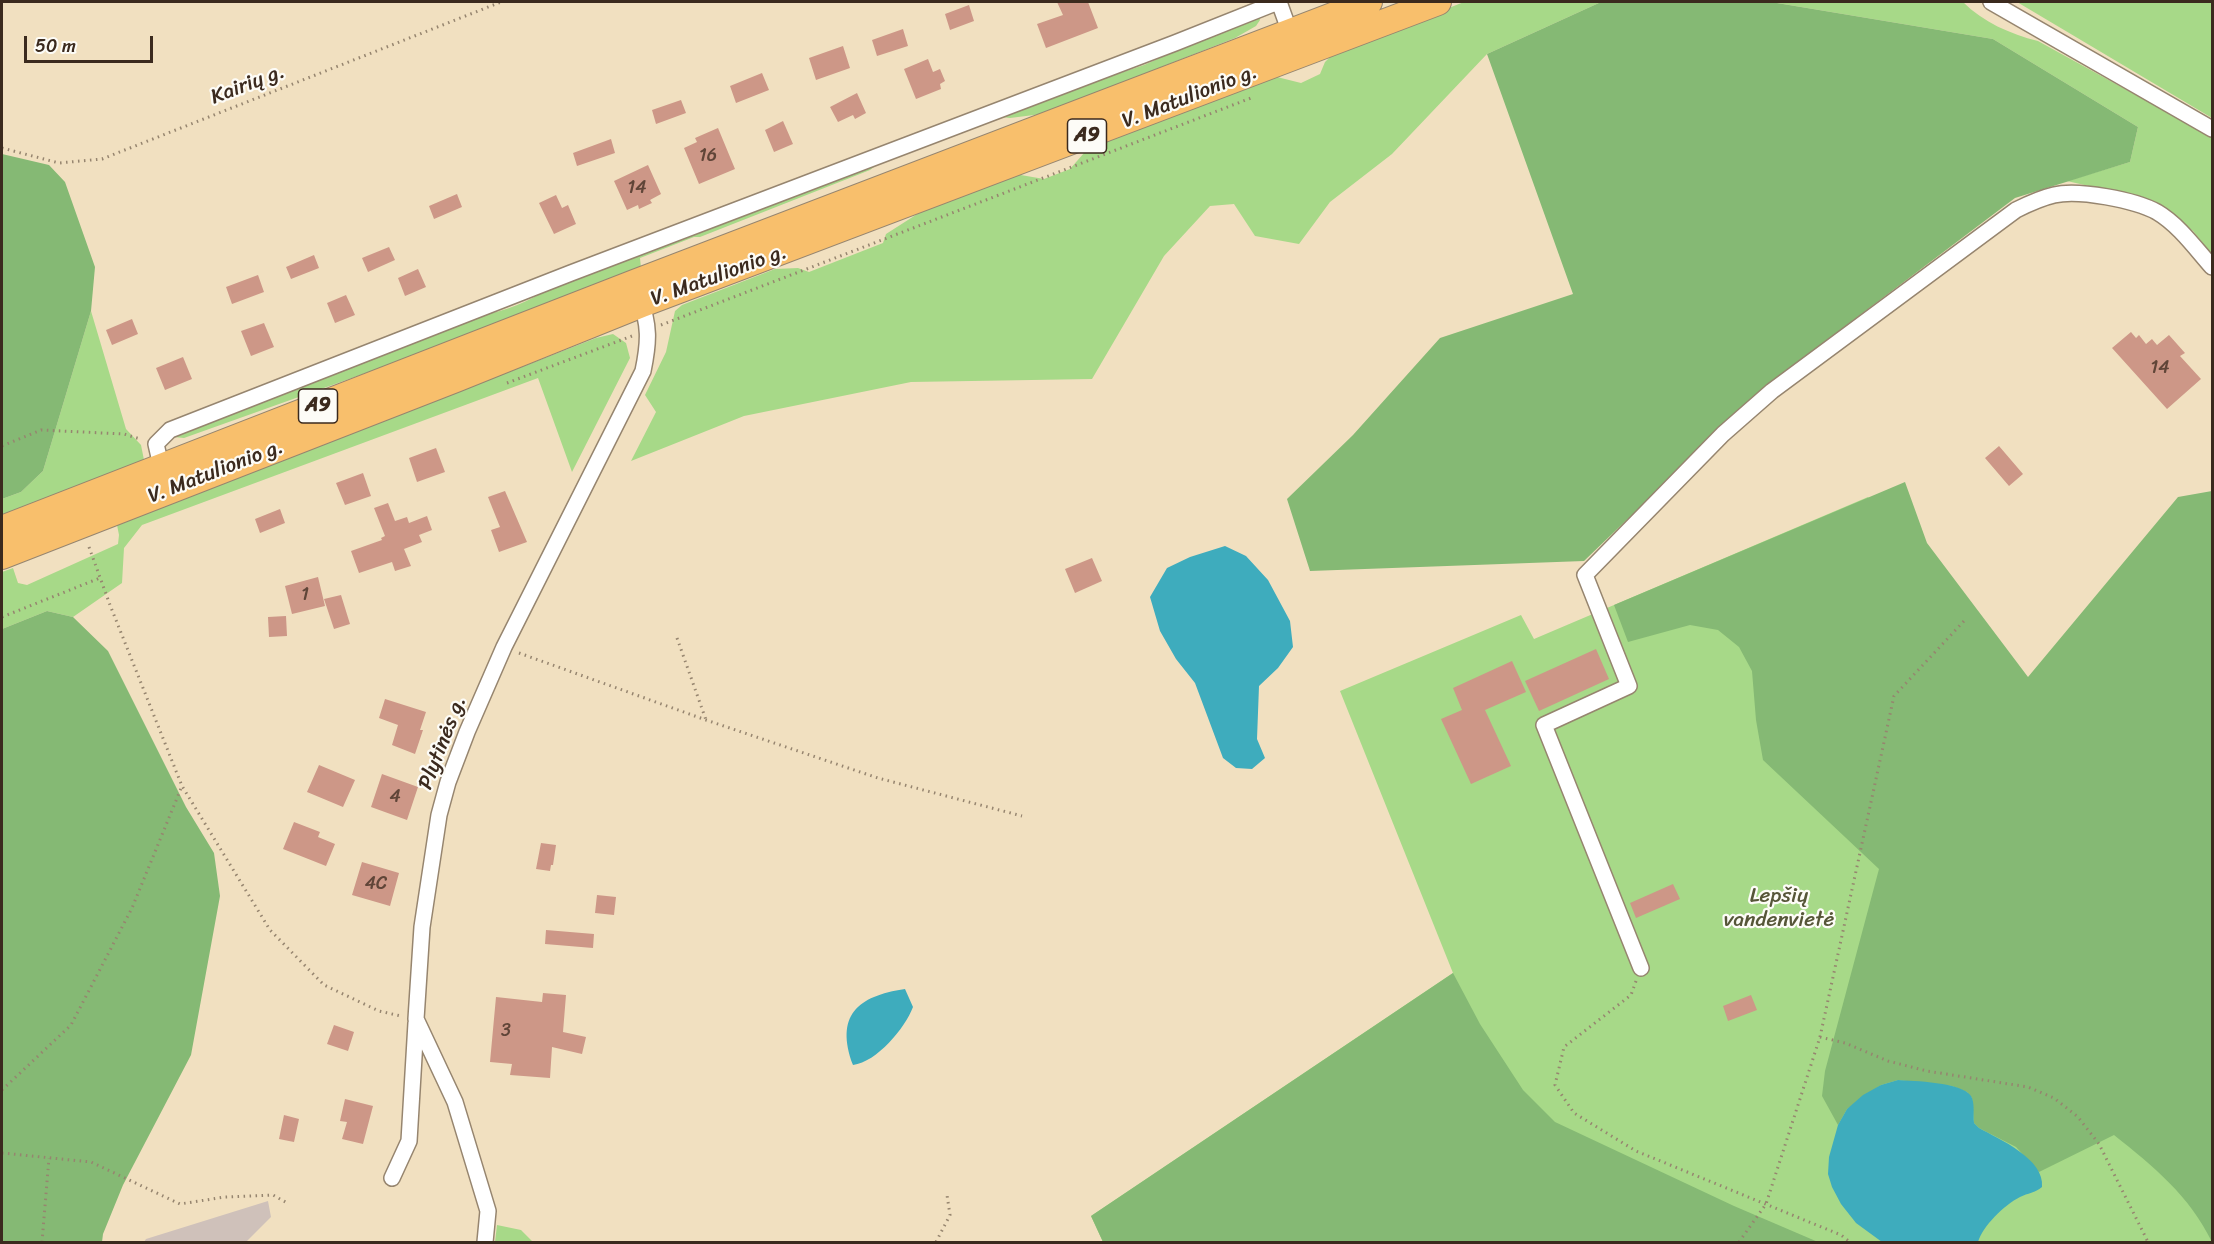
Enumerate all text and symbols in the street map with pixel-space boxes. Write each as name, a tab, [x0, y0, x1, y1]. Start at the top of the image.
scale bar	[27, 24, 156, 62]
text: 50 m	[35, 30, 76, 62]
street label: Kairių g.	[207, 59, 289, 111]
street label: V. Matulionio g.	[1119, 60, 1261, 134]
road number: A9	[1068, 119, 1106, 153]
house number: 16	[699, 145, 717, 167]
house number: 14	[628, 177, 646, 199]
street label: V. Matulionio g.	[648, 240, 790, 312]
house number: 14	[2151, 357, 2169, 379]
road number: A9	[298, 389, 338, 423]
street label: V. Matulionio g.	[145, 435, 287, 509]
house number: 1	[301, 584, 309, 606]
street label: Plytinės g.	[414, 693, 472, 793]
house number: 4	[389, 786, 401, 808]
house number: 4C	[365, 873, 387, 895]
park label: Lepšių vandenvietė	[1724, 884, 1834, 934]
house number: 3	[501, 1020, 511, 1042]

